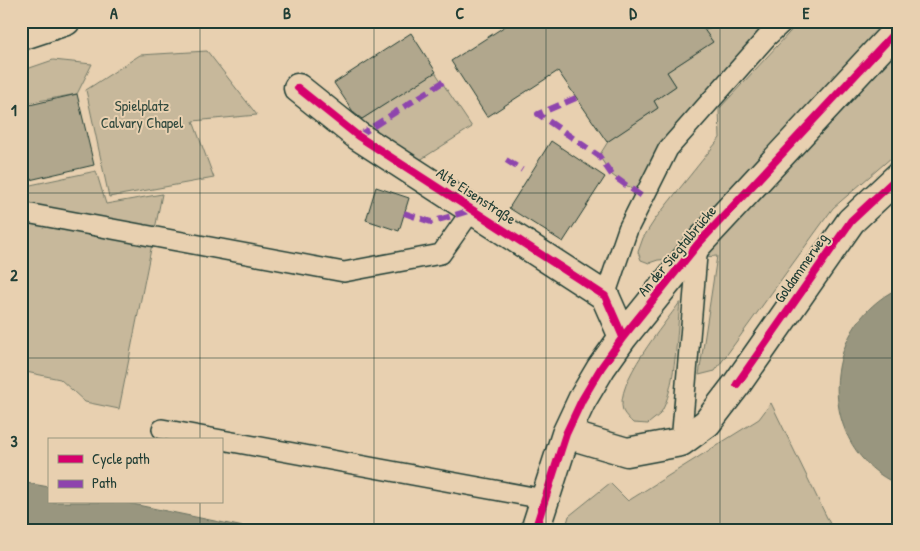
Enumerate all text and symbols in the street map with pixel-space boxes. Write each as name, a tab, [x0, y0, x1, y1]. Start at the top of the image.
text: A	[110, 2, 118, 24]
text: B	[283, 2, 291, 24]
text: C	[456, 2, 465, 24]
text: D	[629, 2, 637, 24]
text: E	[802, 2, 810, 24]
park label: Spielplatz Calvary Chapel	[101, 95, 183, 133]
text: 1	[11, 99, 17, 121]
street label: Alte Eisenstraße	[432, 162, 520, 229]
street label: An der Siegtalbrücke	[632, 201, 721, 301]
street label: Goldammerweg	[769, 228, 833, 307]
text: 2	[10, 264, 18, 286]
text: 3	[10, 430, 18, 452]
legend	[48, 438, 222, 504]
text: Cycle path	[92, 448, 150, 469]
text: Path	[92, 472, 117, 493]

